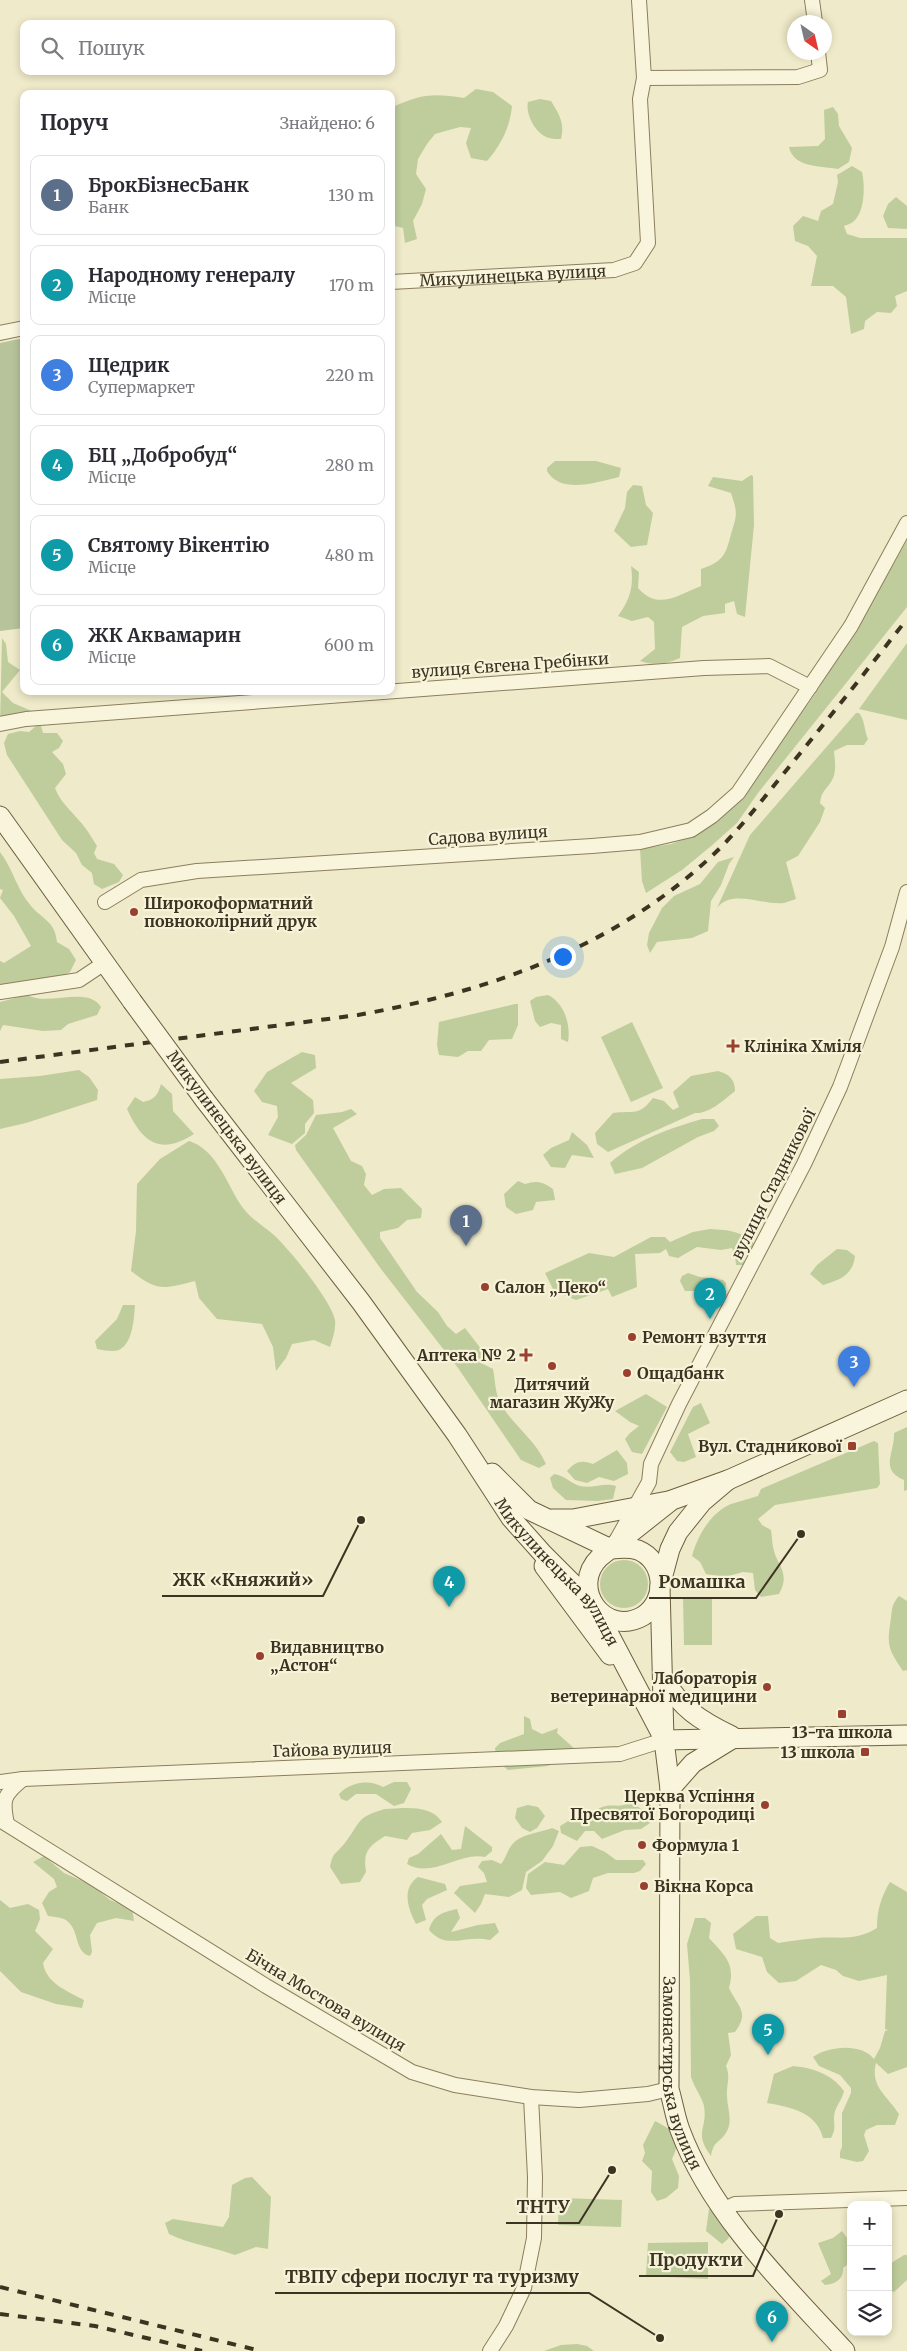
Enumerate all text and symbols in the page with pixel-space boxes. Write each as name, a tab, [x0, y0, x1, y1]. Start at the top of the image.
north arrow	[787, 15, 832, 60]
search box	[20, 20, 395, 75]
icon: search	[38, 34, 66, 62]
text: Пошук	[78, 36, 145, 60]
text: Поруч	[40, 109, 109, 136]
text: Знайдено: 6	[280, 113, 375, 133]
text: БрокБізнесБанк	[88, 173, 249, 197]
text: 1	[53, 185, 61, 205]
text: 130 m	[328, 185, 374, 205]
text: Банк	[88, 197, 129, 217]
street label: Микулинецька вулиця	[419, 260, 607, 290]
text: Народному генералу	[88, 263, 295, 287]
text: 2	[52, 275, 62, 295]
text: 170 m	[329, 275, 374, 295]
text: Місце	[88, 287, 136, 307]
text: Щедрик	[88, 353, 170, 377]
text: 3	[52, 365, 62, 385]
text: 220 m	[326, 365, 374, 385]
text: Супермаркет	[88, 377, 195, 397]
text: БЦ „Добробуд“	[88, 443, 238, 467]
text: 4	[52, 455, 62, 475]
text: 280 m	[325, 455, 374, 475]
text: Місце	[88, 467, 136, 487]
text: Святому Вікентію	[88, 533, 269, 557]
text: 5	[52, 545, 62, 565]
text: 480 m	[325, 545, 374, 565]
text: Місце	[88, 557, 136, 577]
text: ЖК Аквамарин	[88, 623, 241, 647]
text: 6	[52, 635, 62, 655]
text: 600 m	[324, 635, 374, 655]
text: Місце	[88, 647, 136, 667]
street label: вулиця Євгена Гребінки	[411, 648, 609, 682]
street label: Садова вулиця	[428, 821, 548, 849]
place label: Широкоформатний повноколірний друк	[144, 893, 318, 931]
marker: Широкоформатний повноколірний друк	[128, 906, 140, 918]
your location	[550, 944, 576, 970]
place label: Клініка Хміля	[744, 1036, 862, 1056]
marker: Клініка Хміля	[726, 1039, 740, 1053]
street label: Микулинецька вулиця	[163, 1046, 291, 1208]
street label: вулиця Стадникової	[726, 1105, 820, 1263]
pin: 1	[450, 1205, 482, 1246]
place label: Салон „Цеко“	[495, 1277, 606, 1297]
pin: 2	[694, 1278, 726, 1319]
marker: Салон „Цеко“	[479, 1281, 491, 1293]
place label: Ремонт взуття	[642, 1327, 767, 1347]
marker: Ремонт взуття	[626, 1331, 638, 1343]
place label: Аптека № 2	[416, 1345, 516, 1365]
pin: 3	[838, 1346, 870, 1387]
marker: Аптека № 2	[520, 1349, 532, 1361]
marker: Дитячий магазин ЖуЖу	[546, 1360, 558, 1372]
place label: Ощадбанк	[637, 1363, 725, 1383]
marker: Ощадбанк	[621, 1367, 633, 1379]
place label: Дитячий магазин ЖуЖу	[490, 1374, 615, 1412]
place label: Вул. Стадникової	[698, 1436, 843, 1456]
marker: Вул. Стадникової	[846, 1440, 858, 1452]
street label: Микулинецька вулиця	[491, 1494, 623, 1649]
callout: ЖК «Княжий»	[162, 1563, 323, 1596]
callout: Ромашка	[649, 1565, 756, 1598]
pin: 4	[433, 1566, 465, 1607]
text: ЖК «Княжий»	[173, 1568, 313, 1591]
text: Ромашка	[658, 1570, 746, 1593]
place label: Видавництво „Астон“	[270, 1637, 385, 1675]
marker: Видавництво „Астон“	[254, 1650, 266, 1662]
place label: Лабораторія ветеринарної медицини	[550, 1668, 757, 1706]
marker: Лабораторія ветеринарної медицини	[761, 1681, 773, 1693]
marker: 13-та школа	[836, 1708, 848, 1720]
place label: 13-та школа	[792, 1722, 892, 1742]
street label: Гайова вулиця	[272, 1737, 392, 1761]
place label: 13 школа	[781, 1742, 855, 1762]
marker: 13 школа	[859, 1746, 871, 1758]
place label: Церква Успіння Пресвятої Богородиці	[570, 1786, 756, 1824]
marker: Церква Успіння Пресвятої Богородиці	[759, 1799, 771, 1811]
place label: Формула 1	[652, 1835, 740, 1855]
marker: Формула 1	[636, 1839, 648, 1851]
place label: Вікна Корса	[654, 1876, 753, 1896]
marker: Вікна Корса	[638, 1880, 650, 1892]
street label: Бічна Мостова вулиця	[242, 1944, 410, 2056]
street label: Замонастирська вулиця	[659, 1976, 706, 2173]
pin: 5	[752, 2014, 784, 2055]
callout: ТНТУ	[506, 2190, 579, 2223]
text: ТНТУ	[517, 2195, 570, 2218]
map controls	[847, 2201, 892, 2336]
button: +	[847, 2201, 892, 2246]
callout: Продукти	[639, 2243, 753, 2276]
button: −	[847, 2246, 892, 2291]
text: Продукти	[649, 2248, 743, 2271]
callout: ТВПУ сфери послуг та туризму	[275, 2260, 589, 2293]
text: ТВПУ сфери послуг та туризму	[285, 2265, 579, 2288]
button: layers	[847, 2291, 892, 2336]
pin: 6	[756, 2301, 788, 2342]

